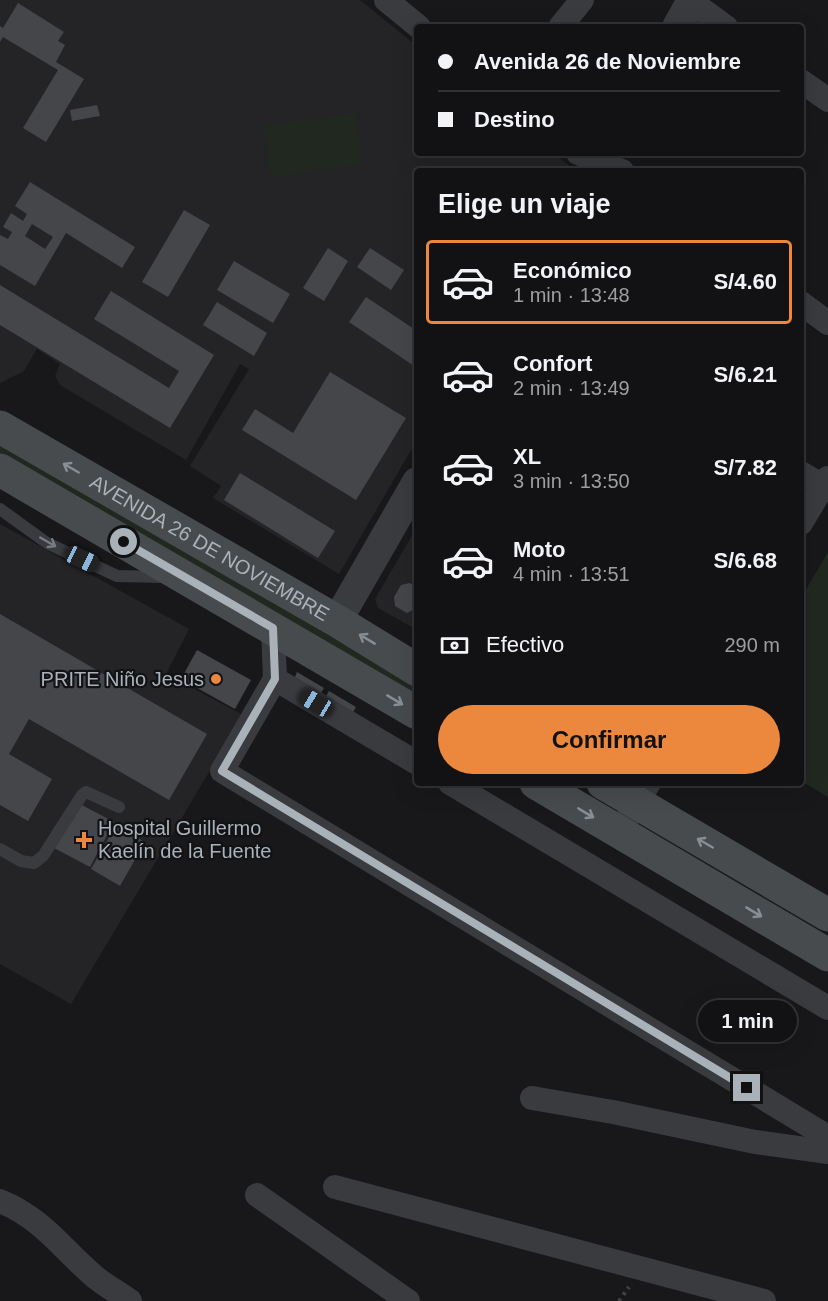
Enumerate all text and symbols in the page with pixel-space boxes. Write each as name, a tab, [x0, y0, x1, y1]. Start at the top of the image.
text: Avenida 26 de Noviembre	[474, 49, 741, 74]
text: Destino	[474, 107, 555, 132]
text: Elige un viaje	[438, 189, 611, 219]
icon: car	[441, 255, 495, 309]
text: Económico	[513, 258, 632, 283]
text: S/4.60	[713, 269, 777, 294]
text: 1 min · 13:48	[513, 284, 630, 306]
icon: car	[441, 348, 495, 402]
text: Confort	[513, 351, 592, 376]
text: S/6.21	[713, 362, 777, 387]
text: 2 min · 13:49	[513, 377, 630, 399]
icon: car	[441, 441, 495, 495]
text: XL	[513, 444, 541, 469]
text: S/7.82	[713, 455, 777, 480]
one-way arrow	[63, 461, 80, 473]
street label: AVENIDA 26 DE NOVIEMBRE	[86, 470, 333, 625]
text: 3 min · 13:50	[513, 470, 630, 492]
route start	[110, 528, 137, 555]
icon: car	[441, 534, 495, 588]
one-way arrow	[39, 536, 56, 548]
text: Moto	[513, 537, 566, 562]
car	[62, 543, 102, 575]
text: S/6.68	[713, 548, 777, 573]
text: 4 min · 13:51	[513, 563, 630, 585]
icon: cash	[438, 629, 471, 662]
text: Efectivo	[486, 632, 564, 657]
one-way arrow	[359, 633, 376, 645]
text: 290 m	[724, 634, 780, 656]
place label: PRITE Niño Jesus	[41, 668, 204, 690]
marker: PRITE Niño Jesus	[209, 672, 223, 686]
car	[296, 686, 336, 720]
one-way arrow	[386, 695, 403, 707]
button: Confirmar	[438, 705, 780, 774]
one-way arrow	[577, 807, 594, 819]
place label: Hospital Guillermo Kaelín de la Fuente	[98, 817, 271, 862]
marker: Hospital Guillermo Kaelín de la Fuente	[75, 831, 93, 849]
one-way arrow	[697, 837, 714, 849]
one-way arrow	[745, 906, 762, 918]
callout: 1 min	[698, 1001, 796, 1043]
text: 1 min	[721, 1010, 774, 1032]
route end	[733, 1074, 760, 1101]

